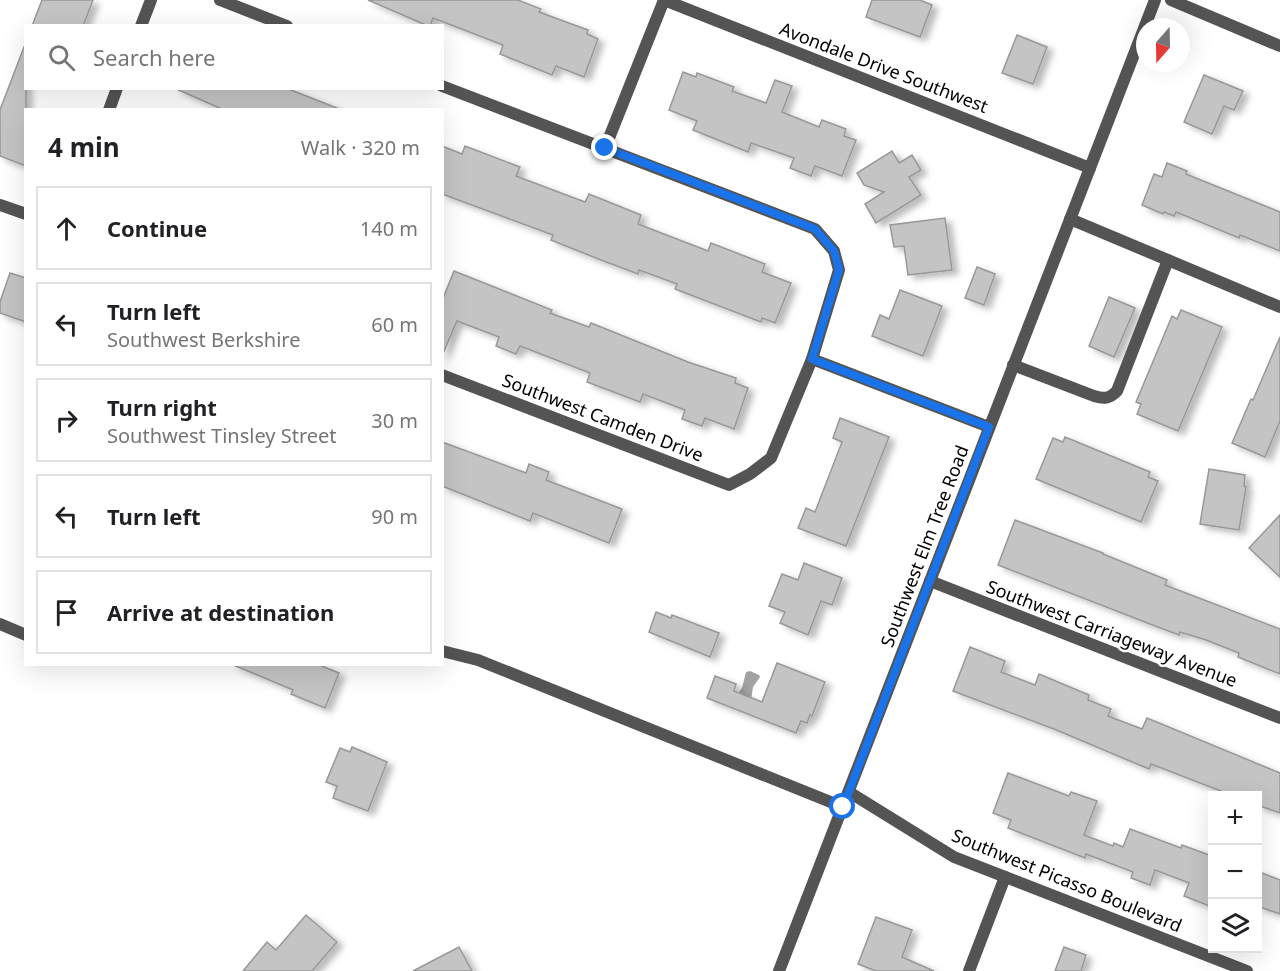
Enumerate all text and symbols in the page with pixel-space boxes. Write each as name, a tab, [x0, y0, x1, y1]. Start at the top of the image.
street label: Avondale Drive Southwest	[776, 16, 992, 118]
north arrow	[1136, 18, 1190, 72]
search box	[24, 24, 444, 90]
icon: search	[45, 41, 78, 74]
text: Search here	[93, 42, 215, 72]
text: 4 min	[48, 129, 120, 165]
text: Walk · 320 m	[301, 134, 420, 161]
route end	[591, 134, 617, 160]
icon: ahead	[50, 212, 83, 245]
text: Continue	[107, 213, 207, 243]
text: 140 m	[360, 215, 418, 242]
text: Turn left	[107, 296, 201, 326]
icon: left	[50, 308, 83, 341]
text: 60 m	[371, 311, 418, 338]
text: Southwest Berkshire	[107, 326, 300, 353]
street label: Southwest Camden Drive	[499, 368, 707, 466]
text: Turn right	[107, 392, 217, 422]
icon: right	[50, 404, 83, 437]
text: 30 m	[371, 407, 418, 434]
text: Southwest Tinsley Street	[107, 422, 337, 449]
street label: Southwest Elm Tree Road	[874, 442, 974, 650]
icon: left	[50, 500, 83, 533]
text: Turn left	[107, 501, 201, 531]
text: 90 m	[371, 503, 418, 530]
street label: Southwest Carriageway Avenue	[983, 574, 1241, 692]
icon: arrive	[50, 596, 83, 629]
text: Arrive at destination	[107, 597, 334, 627]
map controls	[1208, 791, 1262, 953]
button: +	[1208, 791, 1262, 845]
route start	[829, 793, 855, 819]
street label: Southwest Picasso Boulevard	[948, 823, 1186, 937]
button: −	[1208, 845, 1262, 899]
button: layers	[1208, 899, 1262, 953]

